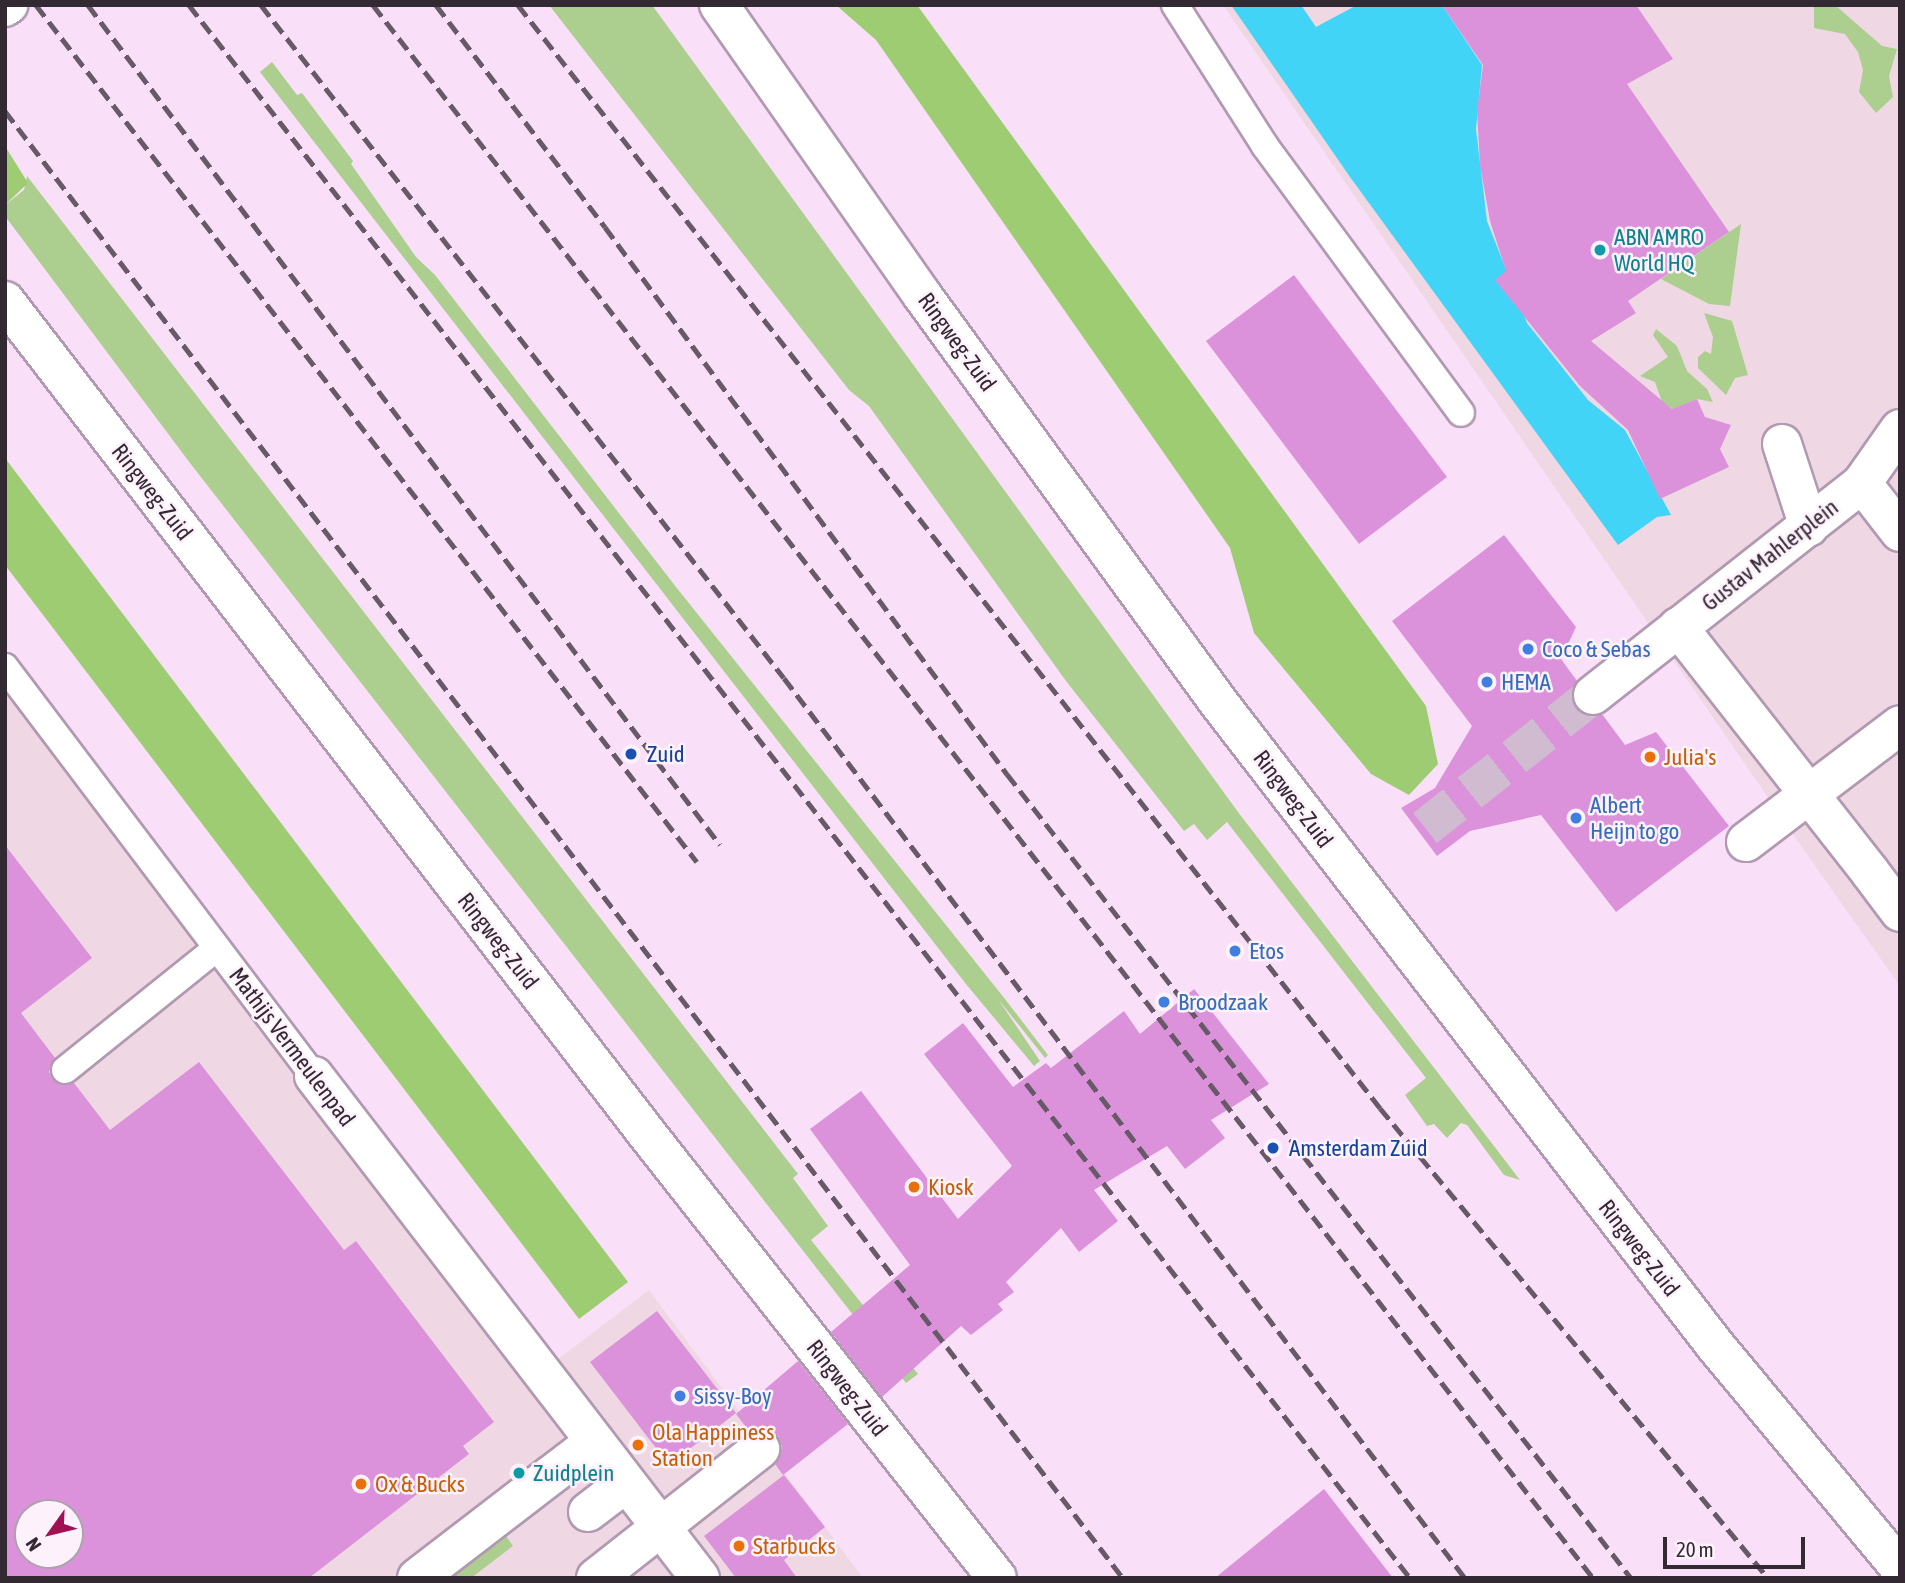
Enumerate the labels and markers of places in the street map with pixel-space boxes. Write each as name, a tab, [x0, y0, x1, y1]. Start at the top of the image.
place label: ABN AMRO World HQ	[1614, 223, 1704, 277]
marker: ABN AMRO World HQ	[1592, 242, 1608, 258]
place label: Coco & Sebas	[1542, 635, 1651, 663]
marker: Coco & Sebas	[1520, 641, 1536, 657]
place label: HEMA	[1501, 668, 1551, 696]
marker: HEMA	[1479, 674, 1495, 690]
place label: Zuid	[647, 740, 685, 768]
place label: Julia's	[1664, 743, 1716, 771]
marker: Zuid	[621, 744, 641, 764]
marker: Julia's	[1642, 749, 1658, 765]
place label: Albert Heijn to go	[1590, 791, 1679, 845]
marker: Albert Heijn to go	[1568, 810, 1584, 826]
place label: Etos	[1249, 937, 1284, 965]
marker: Etos	[1227, 943, 1243, 959]
place label: Broodzaak	[1178, 988, 1268, 1016]
marker: Broodzaak	[1156, 994, 1172, 1010]
place label: Amsterdam Zuid	[1289, 1134, 1428, 1162]
marker: Amsterdam Zuid	[1263, 1138, 1283, 1158]
place label: Kiosk	[928, 1173, 974, 1201]
marker: Kiosk	[906, 1179, 922, 1195]
place label: Sissy-Boy	[694, 1382, 771, 1410]
marker: Sissy-Boy	[672, 1388, 688, 1404]
place label: Ola Happiness Station	[652, 1418, 774, 1472]
marker: Ola Happiness Station	[630, 1437, 646, 1453]
place label: Zuidplein	[533, 1459, 614, 1487]
marker: Zuidplein	[511, 1465, 527, 1481]
place label: Ox & Bucks	[375, 1470, 465, 1498]
marker: Ox & Bucks	[353, 1476, 369, 1492]
place label: Starbucks	[753, 1532, 836, 1560]
marker: Starbucks	[731, 1538, 747, 1554]

